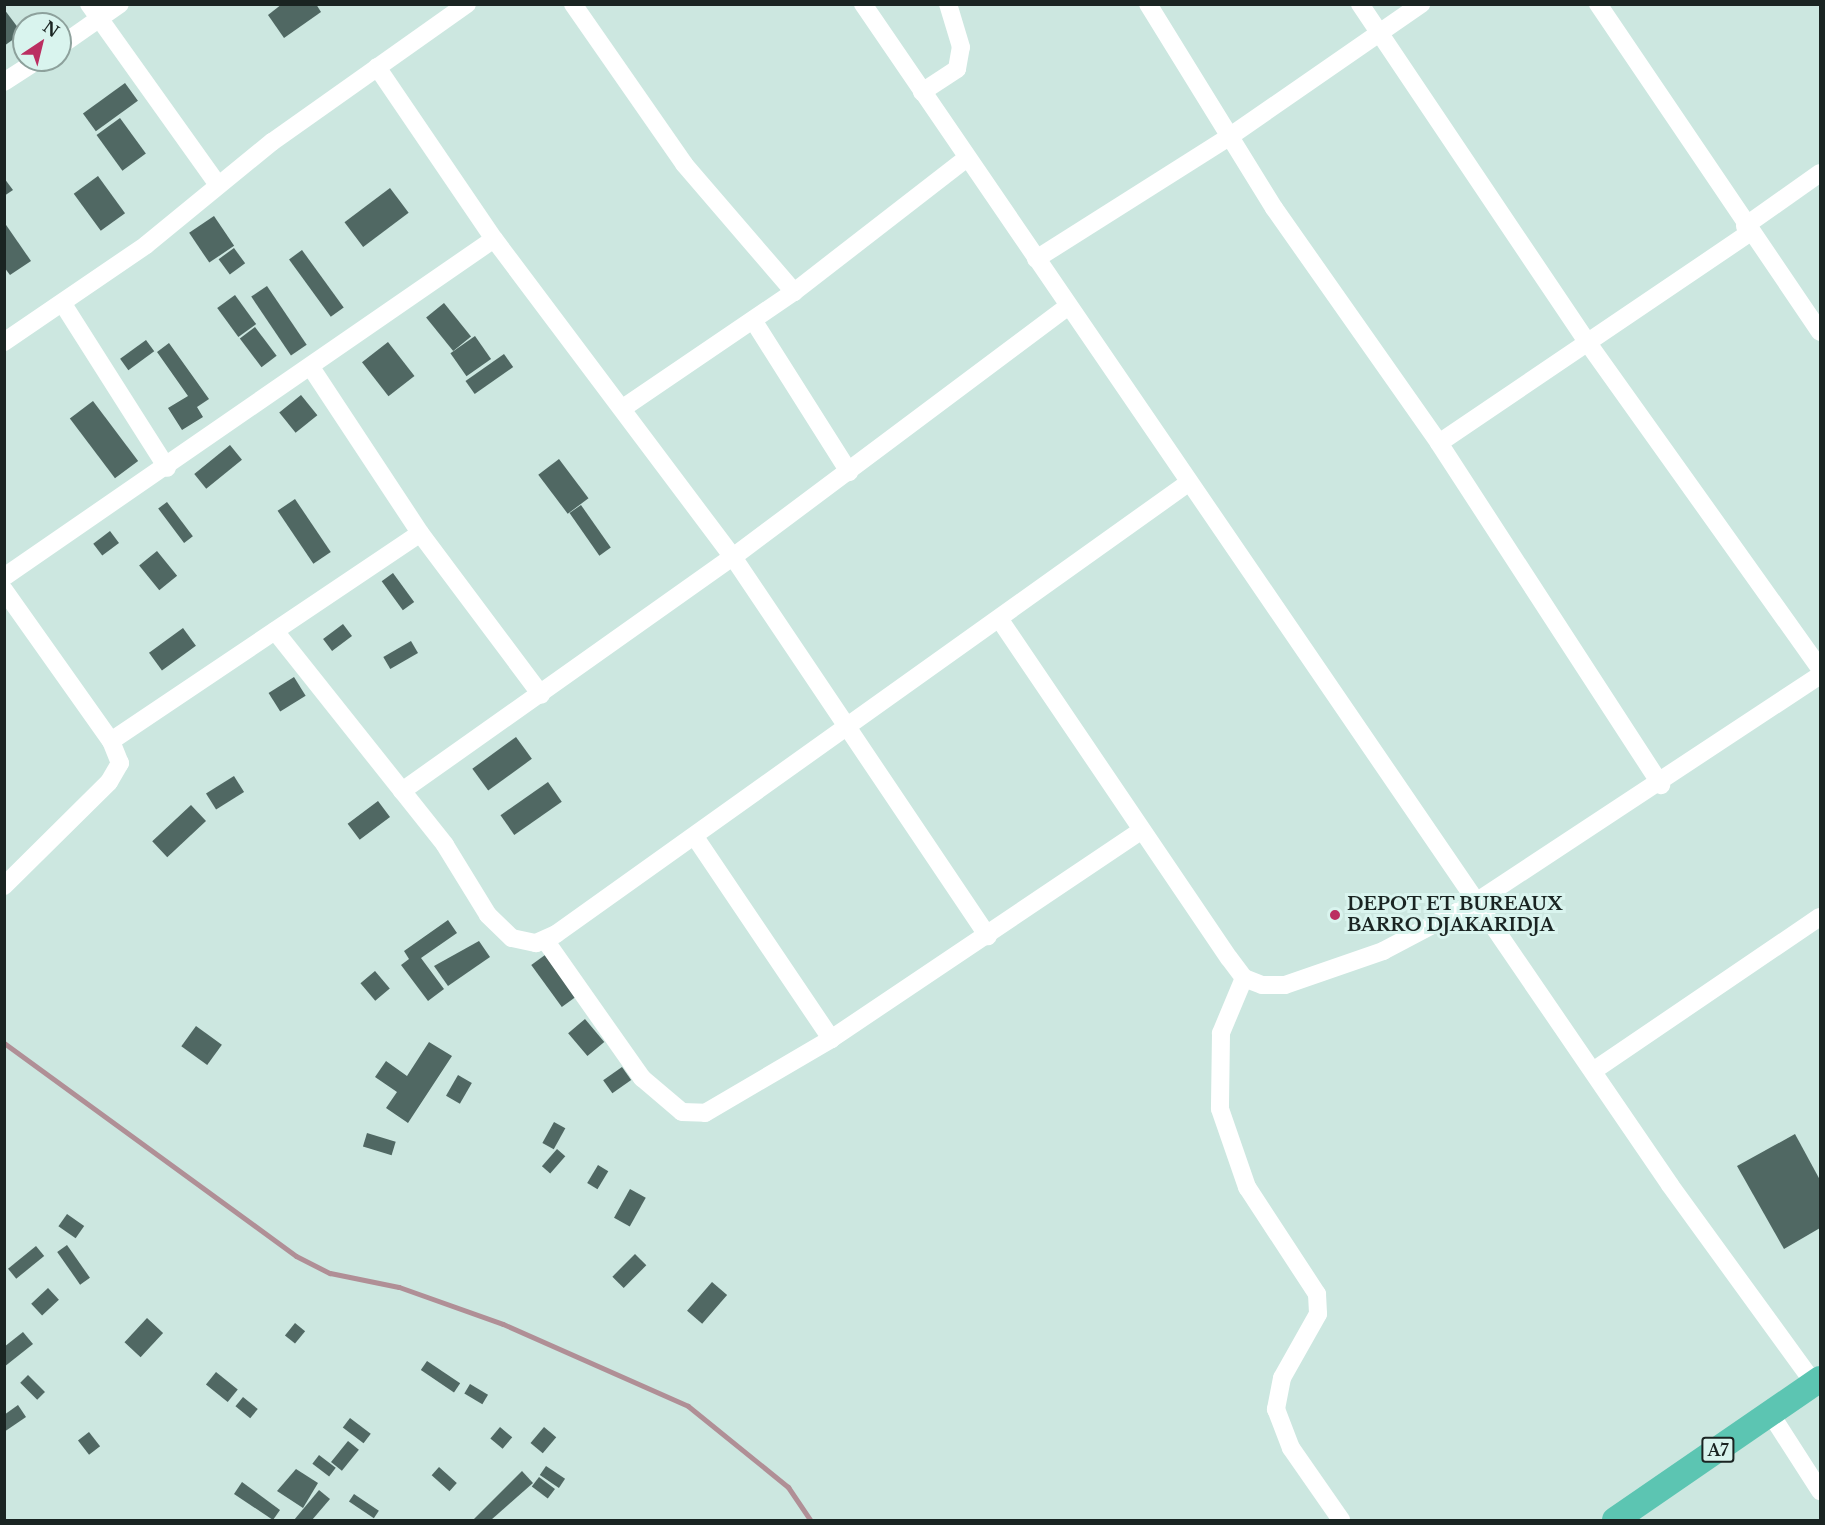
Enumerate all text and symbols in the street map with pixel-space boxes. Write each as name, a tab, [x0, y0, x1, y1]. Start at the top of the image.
north arrow	[12, 12, 72, 72]
text: N	[39, 16, 63, 41]
place label: DEPOT ET BUREAUX BARRO DJAKARIDJA	[1347, 894, 1563, 936]
marker: DEPOT ET BUREAUX BARRO DJAKARIDJA	[1328, 908, 1342, 922]
road number: A7	[1700, 1437, 1736, 1463]

